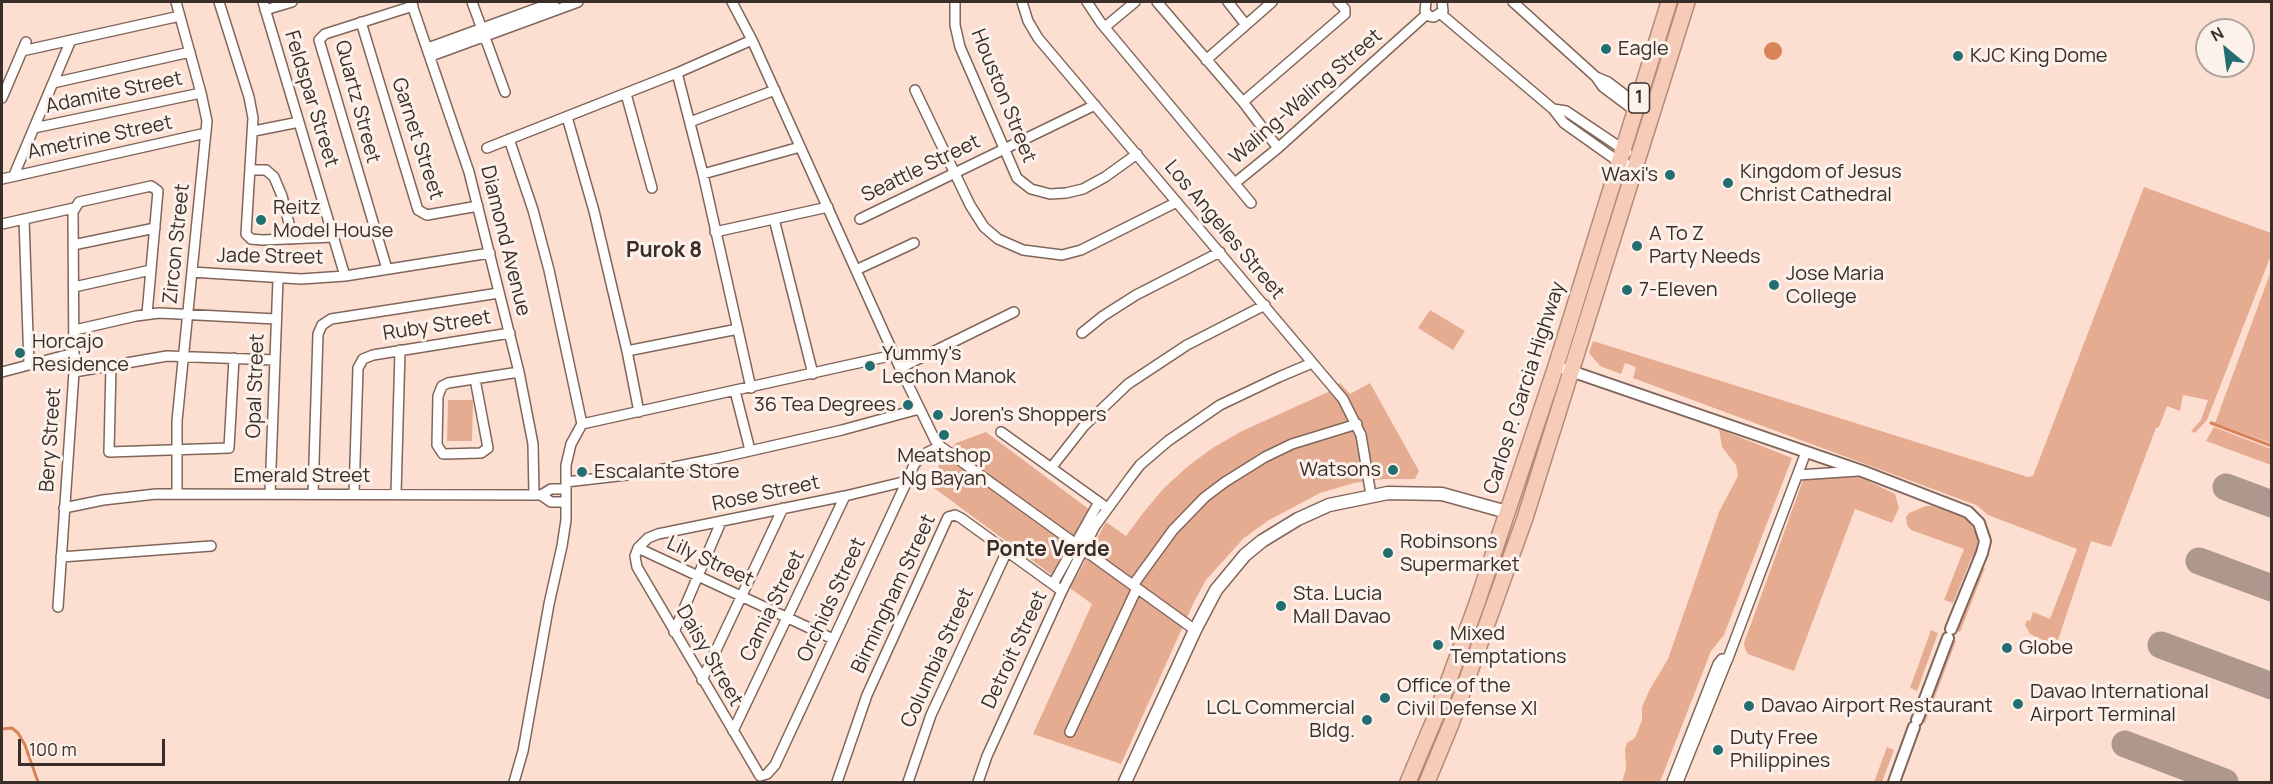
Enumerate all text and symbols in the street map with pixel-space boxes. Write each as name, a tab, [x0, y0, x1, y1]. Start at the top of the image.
north arrow	[2195, 18, 2255, 78]
text: N	[2207, 22, 2228, 46]
street label: Waling-Waling Street	[1225, 24, 1387, 170]
street label: Houston Street	[965, 26, 1041, 166]
street label: Feldspar Street	[279, 28, 343, 170]
place label: Eagle	[1618, 37, 1669, 61]
street label: Quartz Street	[329, 38, 385, 166]
marker: Eagle	[1599, 42, 1613, 56]
place label: KJC King Dome	[1970, 44, 2108, 68]
marker: KJC King Dome	[1951, 49, 1965, 63]
street label: Adamite Street	[43, 67, 185, 119]
street label: Garnet Street	[386, 75, 448, 203]
road number: 1	[1628, 83, 1650, 113]
street label: Ametrine Street	[25, 111, 175, 165]
street label: Seattle Street	[858, 130, 984, 208]
street label: Los Angeles Street	[1159, 156, 1289, 304]
place label: Kingdom of Jesus Christ Cathedral	[1740, 160, 1902, 207]
street label: Diamond Avenue	[475, 163, 535, 319]
place label: Waxi's	[1601, 163, 1658, 187]
marker: Waxi's	[1663, 168, 1677, 182]
marker: Kingdom of Jesus Christ Cathedral	[1721, 176, 1735, 190]
street label: Zircon Street	[159, 182, 195, 306]
place label: Reitz Model House	[273, 196, 393, 243]
marker: Reitz Model House	[254, 213, 268, 227]
place label: A To Z Party Needs	[1649, 222, 1761, 269]
district label: Purok 8	[626, 238, 702, 264]
marker: A To Z Party Needs	[1630, 239, 1644, 253]
street label: Jade Street	[216, 244, 324, 270]
place label: Jose Maria College	[1786, 262, 1884, 309]
place label: 7-Eleven	[1639, 278, 1718, 302]
marker: Jose Maria College	[1767, 278, 1781, 292]
street label: Carlos P. Garcia Highway	[1479, 279, 1571, 497]
marker: 7-Eleven	[1620, 283, 1634, 297]
street label: Ruby Street	[381, 306, 493, 346]
place label: Horcajo Residence	[32, 330, 129, 377]
street label: Opal Street	[242, 333, 270, 439]
place label: Yummy's Lechon Manok	[882, 342, 1016, 389]
marker: Horcajo Residence	[13, 346, 27, 360]
marker: Yummy's Lechon Manok	[863, 359, 877, 373]
street label: Bery Street	[35, 387, 67, 493]
place label: 36 Tea Degrees	[754, 393, 896, 417]
marker: 36 Tea Degrees	[901, 398, 915, 412]
place label: Joren's Shoppers	[950, 403, 1106, 427]
marker: Joren's Shoppers	[931, 408, 945, 422]
marker: Meatshop Ng Bayan	[937, 428, 951, 442]
place label: Meatshop Ng Bayan	[897, 444, 991, 491]
place label: Watsons	[1299, 458, 1381, 482]
place label: Escalante Store	[594, 460, 739, 484]
marker: Watsons	[1386, 463, 1400, 477]
street label: Emerald Street	[233, 464, 371, 488]
marker: Escalante Store	[575, 465, 589, 479]
street label: Rose Street	[710, 471, 822, 517]
street label: Birmingham Street	[847, 511, 941, 677]
place label: Robinsons Supermarket	[1400, 530, 1520, 577]
street label: Lily Street	[663, 532, 757, 592]
street label: Orchids Street	[793, 534, 871, 666]
district label: Ponte Verde	[986, 537, 1110, 563]
street label: Camia Street	[736, 546, 810, 666]
marker: Robinsons Supermarket	[1381, 546, 1395, 560]
place label: Sta. Lucia Mall Davao	[1293, 582, 1391, 629]
street label: Columbia Street	[897, 585, 979, 731]
street label: Detroit Street	[977, 587, 1053, 713]
marker: Sta. Lucia Mall Davao	[1274, 599, 1288, 613]
street label: Daisy Street	[670, 601, 748, 711]
place label: Mixed Temptations	[1450, 622, 1567, 669]
place label: Globe	[2019, 636, 2073, 660]
marker: Mixed Temptations	[1431, 638, 1445, 652]
marker: Globe	[2000, 641, 2014, 655]
place label: Office of the Civil Defense XI	[1397, 674, 1538, 721]
place label: Davao International Airport Terminal	[2030, 680, 2209, 727]
marker: Office of the Civil Defense XI	[1378, 691, 1392, 705]
place label: Davao Airport Restaurant	[1761, 694, 1993, 718]
place label: LCL Commercial Bldg.	[1206, 696, 1355, 743]
marker: Davao International Airport Terminal	[2011, 697, 2025, 711]
marker: Davao Airport Restaurant	[1742, 699, 1756, 713]
marker: LCL Commercial Bldg.	[1360, 713, 1374, 727]
place label: Duty Free Philippines	[1730, 726, 1830, 773]
scale bar	[21, 727, 168, 765]
text: 100 m	[29, 737, 77, 761]
marker: Duty Free Philippines	[1711, 743, 1725, 757]

